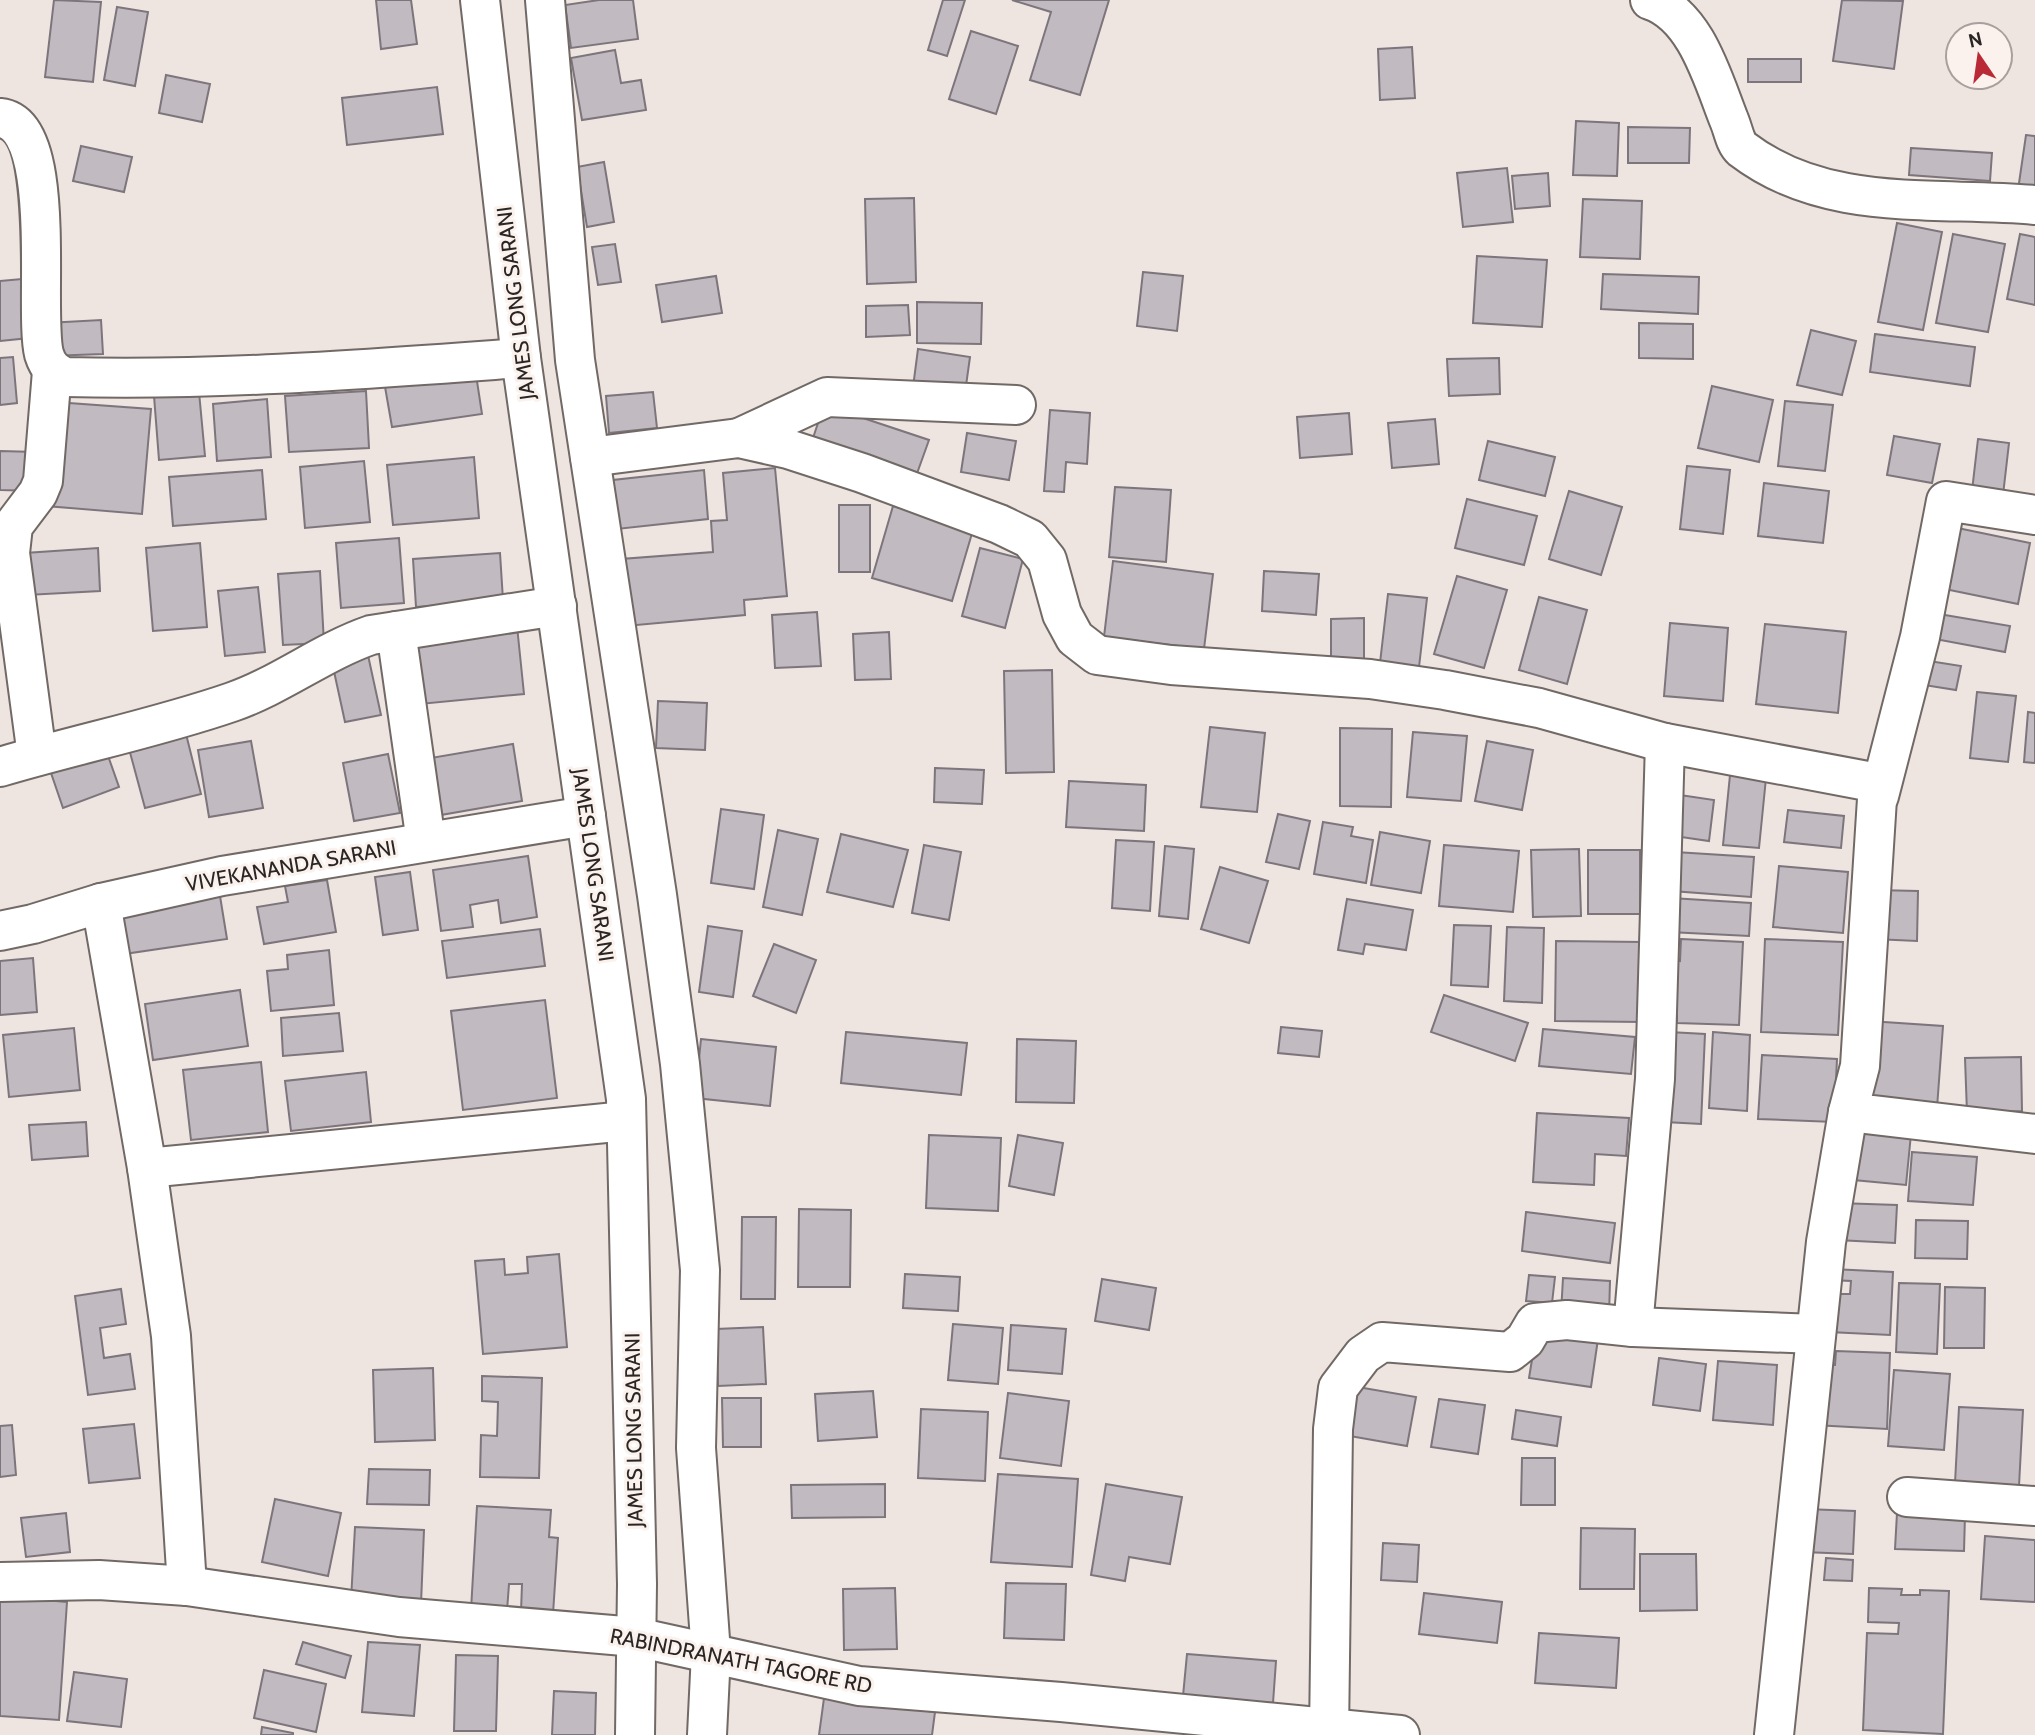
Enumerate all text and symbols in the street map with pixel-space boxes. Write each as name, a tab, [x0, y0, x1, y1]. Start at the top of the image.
north arrow	[1944, 21, 2014, 91]
text: N	[1966, 27, 1984, 53]
street label: JAMES LONG SARANI	[491, 205, 540, 402]
street label: JAMES LONG SARANI	[567, 766, 619, 963]
street label: VIVEKANANDA SARANI	[184, 835, 398, 896]
street label: JAMES LONG SARANI	[619, 1333, 648, 1529]
street label: RABINDRANATH TAGORE RD	[608, 1623, 874, 1698]

